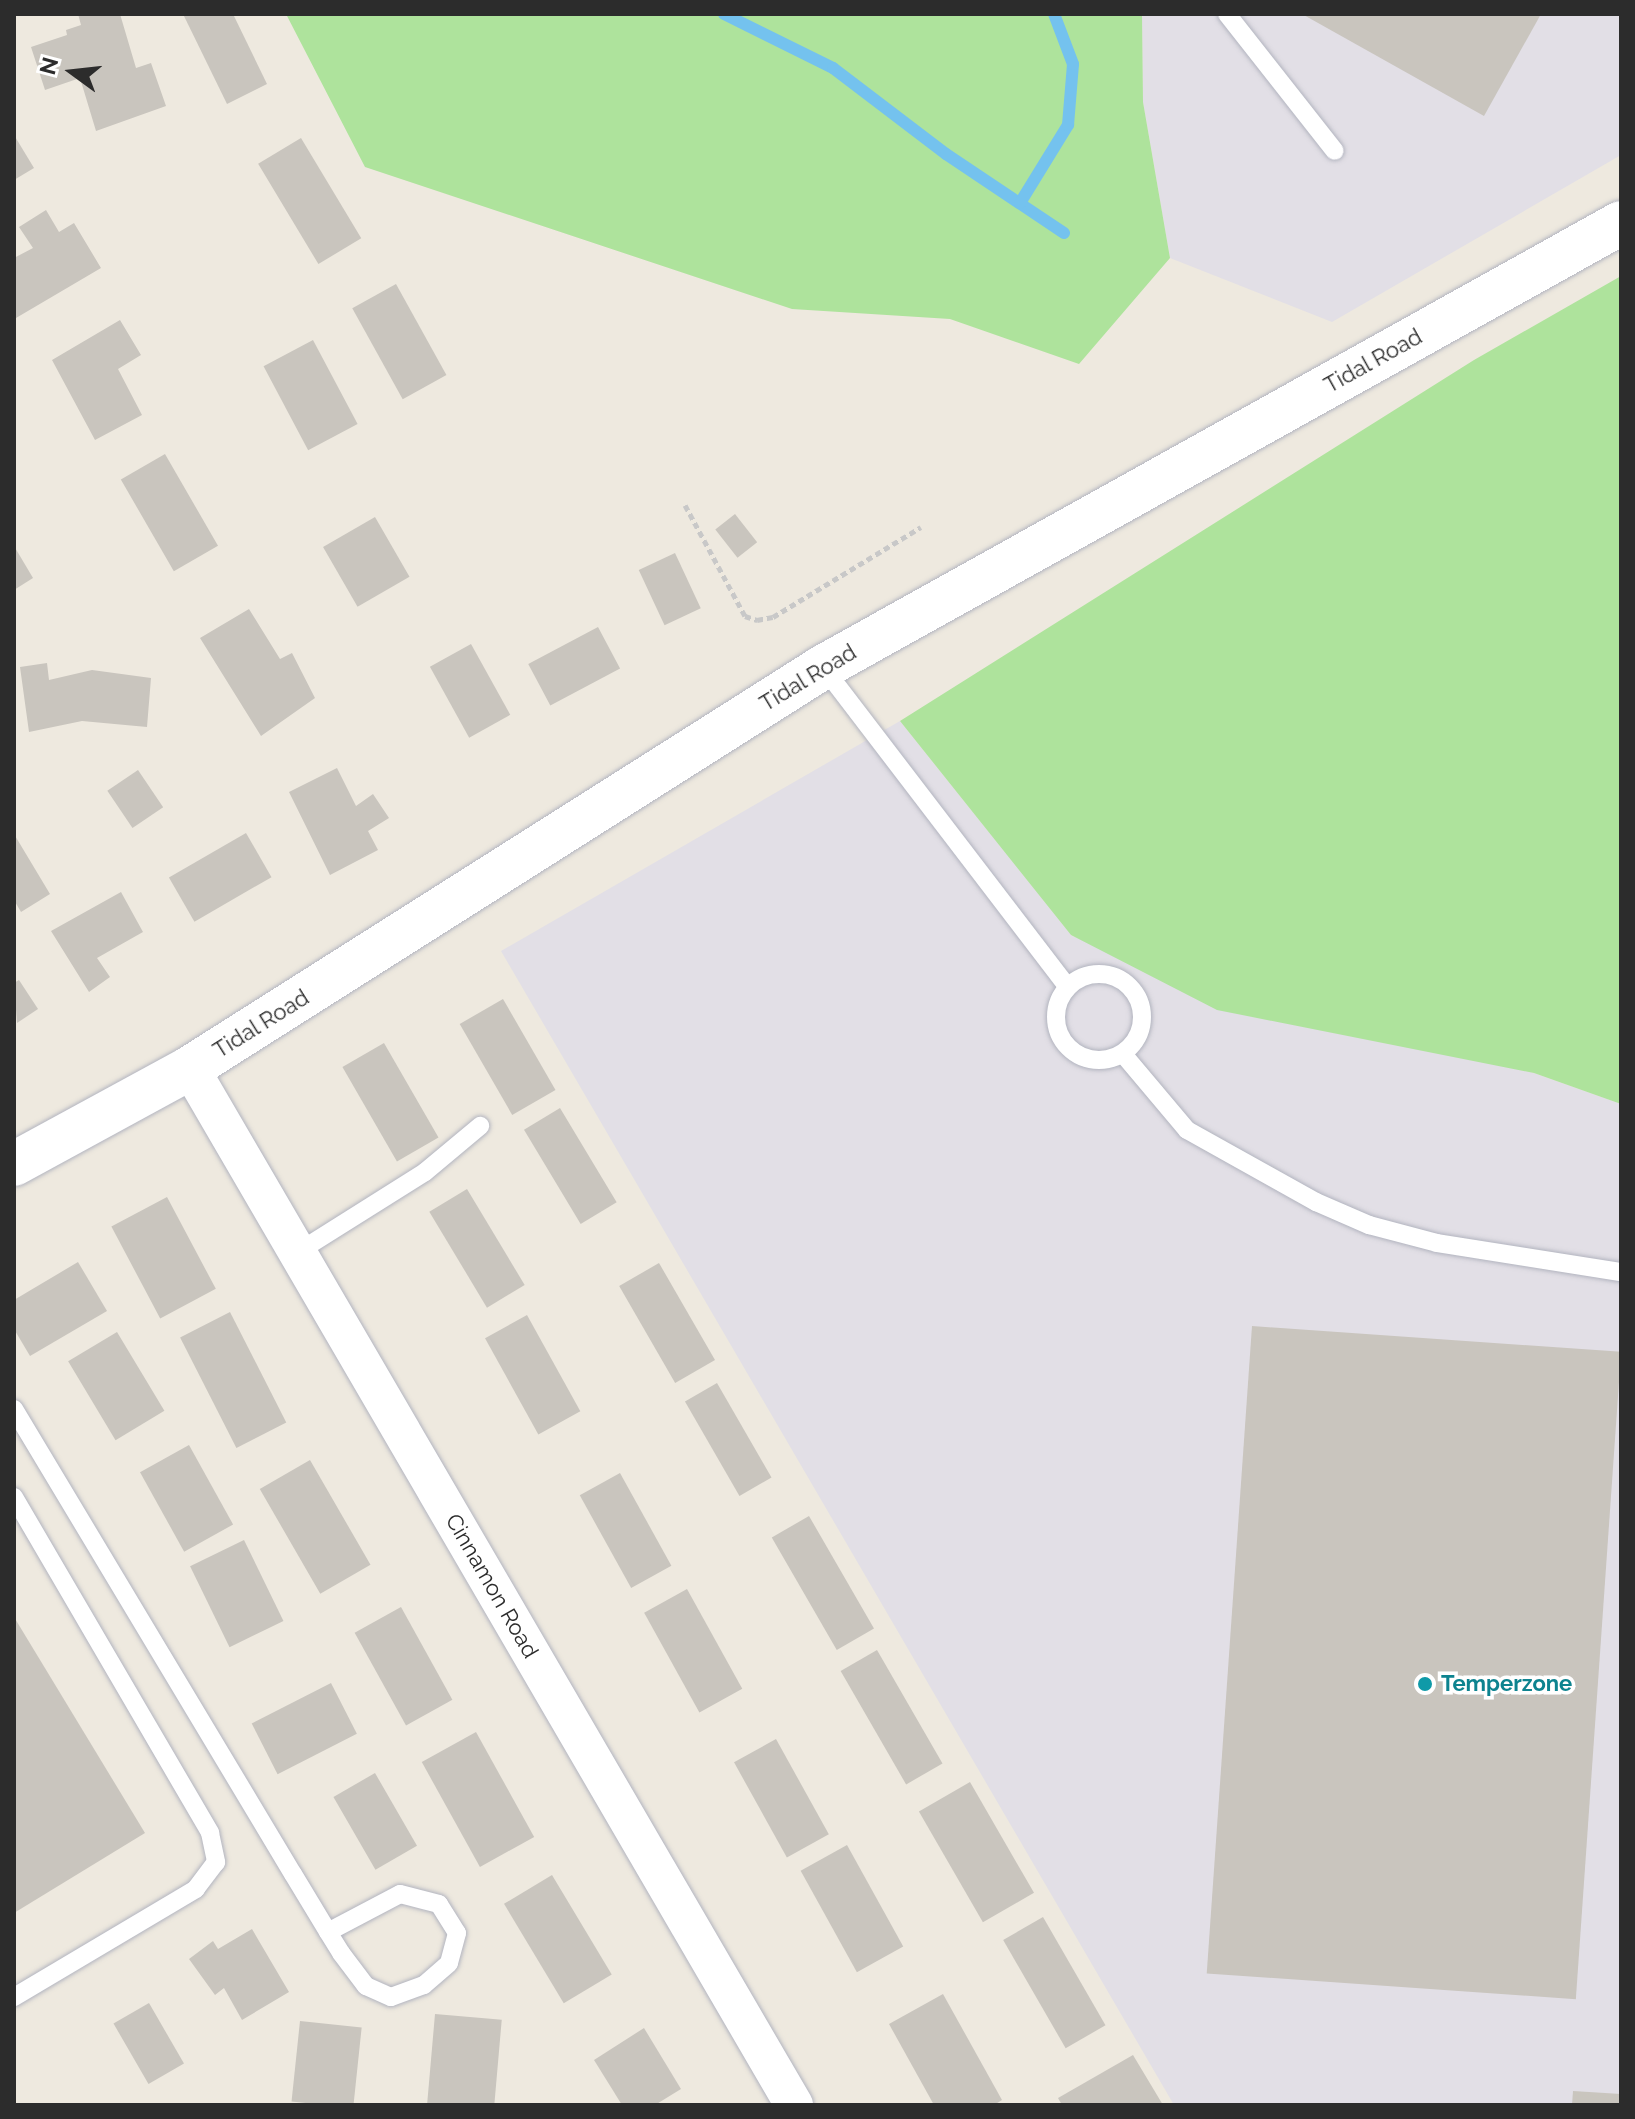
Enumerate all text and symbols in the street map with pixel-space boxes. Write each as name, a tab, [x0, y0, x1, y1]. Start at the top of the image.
north arrow	[32, 32, 112, 112]
text: N	[34, 54, 64, 77]
street label: Tidal Road	[1319, 323, 1427, 399]
street label: Tidal Road	[755, 639, 861, 717]
street label: Tidal Road	[208, 984, 314, 1064]
street label: Cinnamon Road	[440, 1509, 544, 1663]
place label: Temperzone	[1441, 1671, 1572, 1697]
marker: Temperzone	[1416, 1675, 1434, 1693]

